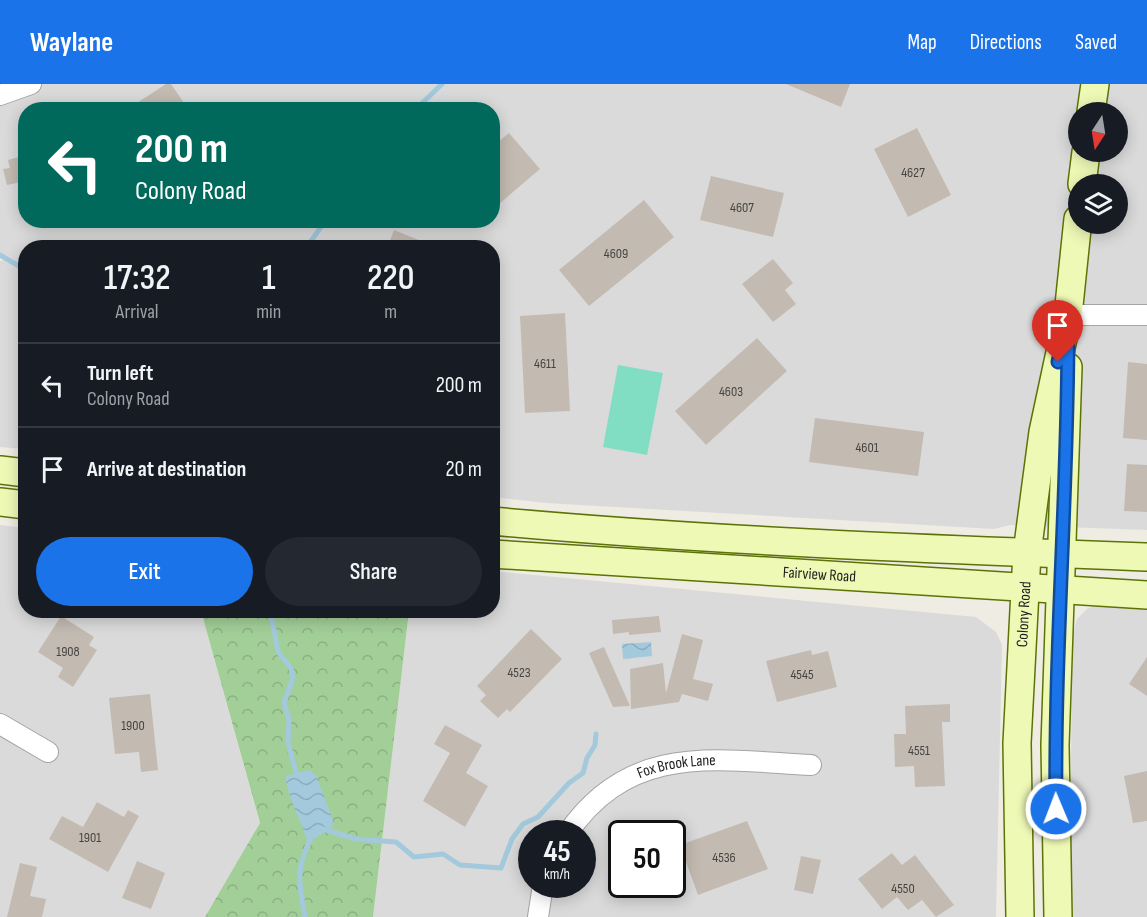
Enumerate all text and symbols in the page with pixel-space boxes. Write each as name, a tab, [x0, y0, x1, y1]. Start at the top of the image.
text: Waylane	[30, 26, 113, 59]
text: Map	[907, 30, 937, 55]
text: Directions	[970, 30, 1042, 55]
text: Saved	[1075, 30, 1117, 55]
north arrow	[1068, 102, 1128, 162]
map controls	[1068, 102, 1128, 234]
text: 200 m	[135, 124, 228, 175]
icon: left	[36, 126, 114, 204]
house number: 4627	[901, 164, 925, 181]
button: layers	[1068, 174, 1128, 234]
text: Colony Road	[135, 175, 246, 207]
house number: 4607	[730, 199, 754, 216]
house number: 4609	[604, 245, 628, 262]
text: 17:32	[104, 257, 171, 300]
text: 1	[262, 257, 275, 300]
text: 220	[367, 257, 414, 300]
text: Arrival	[116, 300, 159, 324]
text: min	[256, 300, 281, 324]
text: m	[384, 300, 397, 324]
pin	[1032, 300, 1083, 362]
icon: arrive	[1041, 309, 1074, 342]
house number: 4611	[534, 355, 556, 372]
text: Turn left	[87, 360, 153, 387]
icon: left	[36, 369, 69, 402]
text: 200 m	[436, 372, 482, 399]
house number: 4603	[719, 383, 743, 400]
text: Colony Road	[87, 387, 170, 411]
house number: 4601	[855, 439, 879, 456]
icon: arrive	[36, 453, 69, 486]
text: Arrive at destination	[87, 456, 246, 483]
text: 20 m	[446, 456, 482, 483]
button: Exit	[36, 537, 253, 606]
button: Share	[265, 537, 482, 606]
street label: Fairview Road	[782, 563, 857, 586]
street label: Colony Road	[1013, 581, 1035, 648]
house number: 1908	[56, 643, 80, 660]
house number: 4523	[507, 664, 531, 681]
house number: 4545	[790, 666, 814, 683]
house number: 1900	[121, 717, 145, 734]
house number: 4551	[908, 742, 930, 759]
street label: Fox Brook Lane	[634, 751, 716, 783]
position arrow	[1024, 777, 1088, 841]
speed limit sign: 50	[608, 820, 686, 898]
house number: 1901	[79, 829, 101, 846]
text: 45	[543, 834, 571, 870]
house number: 4536	[712, 849, 736, 866]
text: km/h	[544, 865, 570, 884]
house number: 4550	[891, 880, 915, 897]

